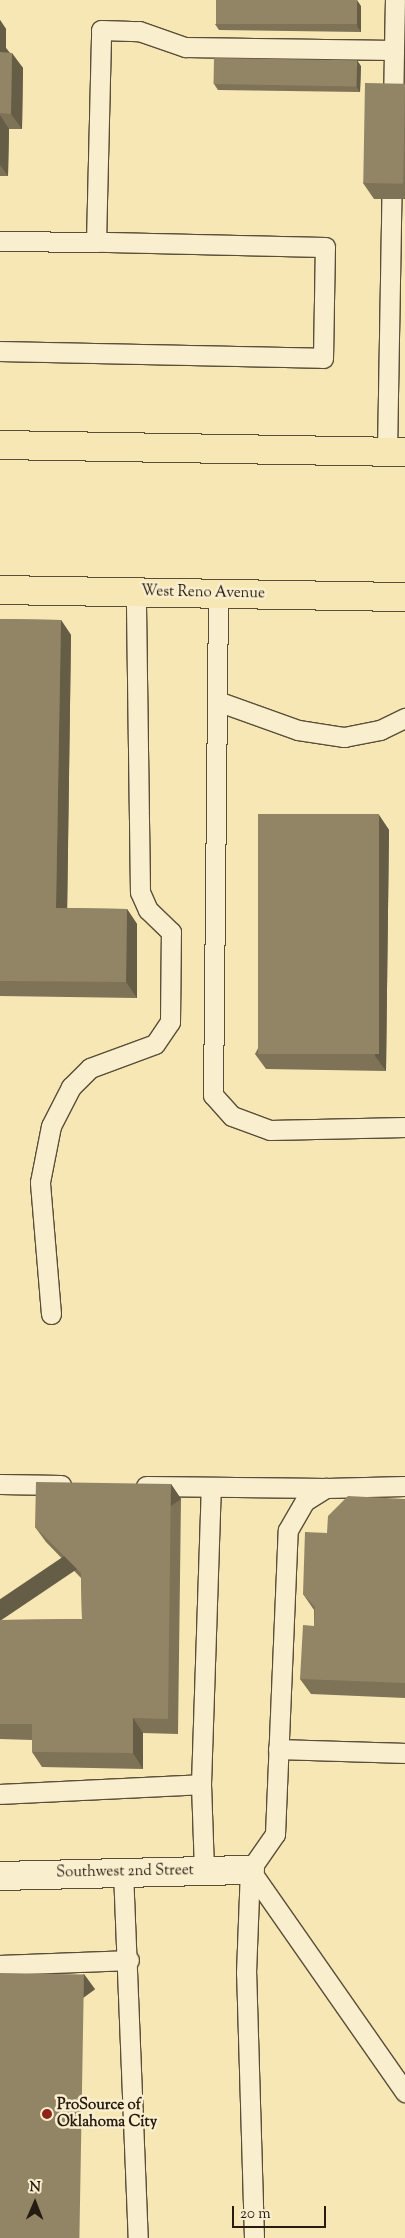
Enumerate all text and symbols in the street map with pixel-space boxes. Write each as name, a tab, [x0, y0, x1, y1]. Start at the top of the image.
street label: West Reno Avenue	[141, 583, 265, 603]
street label: Southwest 2nd Street	[56, 1862, 194, 1882]
place label: ProSource of Oklahoma City	[57, 2096, 157, 2131]
marker: ProSource of Oklahoma City	[41, 2108, 53, 2120]
north arrow	[10, 2178, 60, 2228]
text: N	[29, 2178, 41, 2198]
scale bar	[235, 2196, 329, 2228]
text: 20 m	[240, 2204, 271, 2225]

